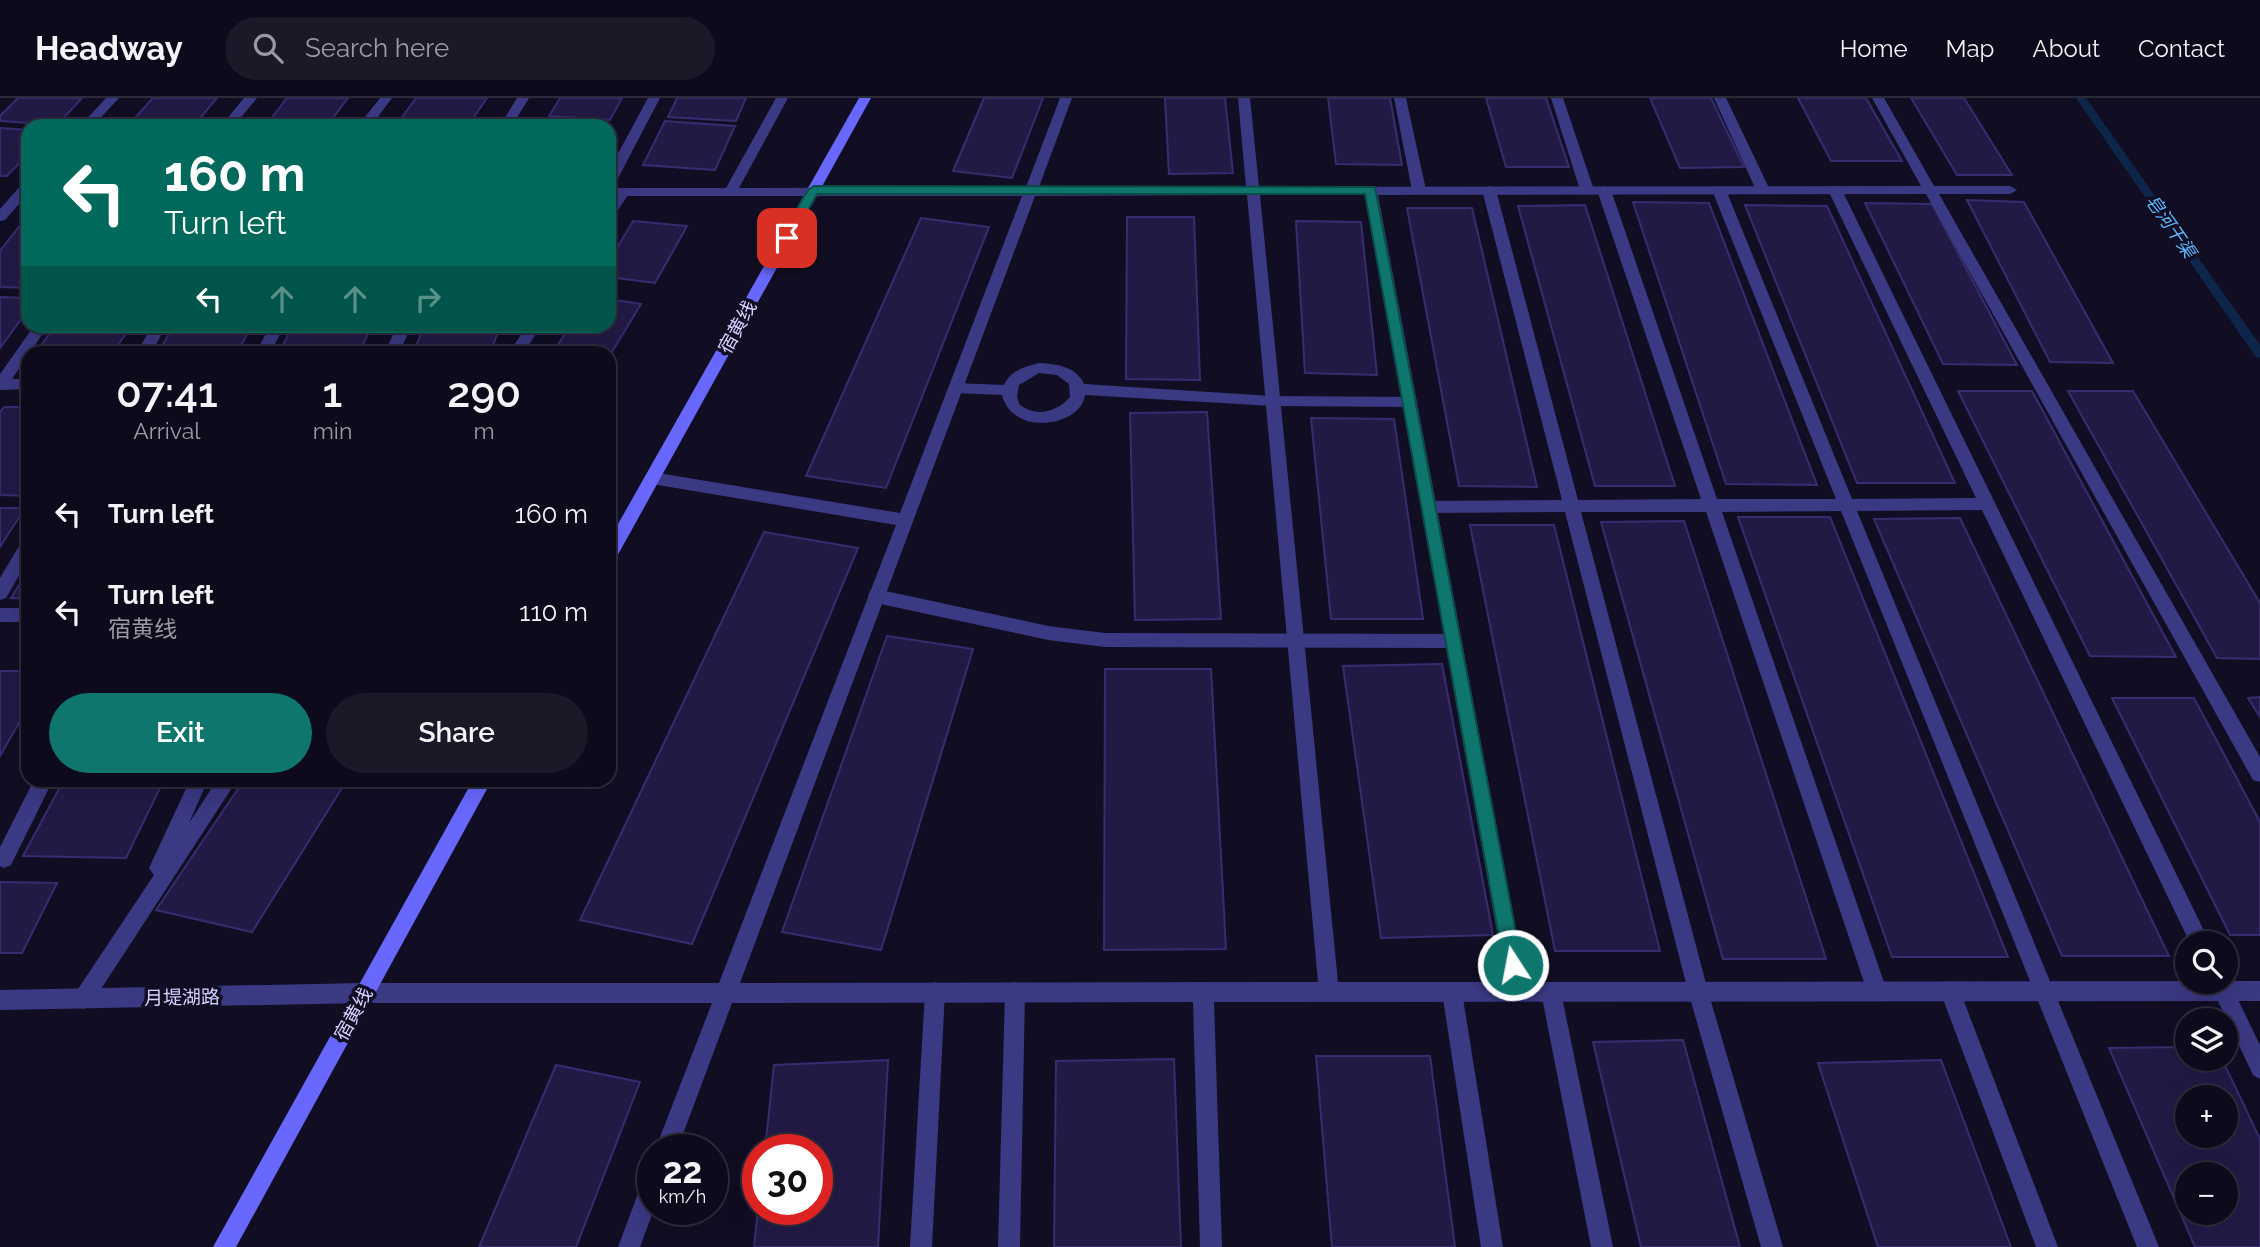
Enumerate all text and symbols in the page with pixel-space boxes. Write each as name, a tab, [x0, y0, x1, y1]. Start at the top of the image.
search box	[225, 17, 715, 80]
text: Headway	[35, 29, 183, 68]
icon: search	[249, 29, 287, 67]
text: Search here	[305, 33, 449, 63]
text: Home	[1840, 34, 1908, 63]
text: Map	[1946, 34, 1994, 63]
text: About	[2032, 34, 2100, 63]
text: Contact	[2138, 34, 2225, 63]
text: 160 m	[164, 145, 305, 202]
icon: left	[49, 147, 140, 238]
water label: 皂河干渠	[2142, 190, 2202, 264]
text: Turn left	[164, 204, 286, 241]
pin	[757, 208, 817, 268]
icon: arrive	[768, 219, 806, 257]
icon: left	[190, 280, 228, 318]
icon: ahead	[263, 280, 301, 318]
icon: ahead	[336, 280, 374, 318]
icon: right	[409, 280, 447, 318]
street label: 宿黄线	[714, 297, 760, 357]
text: 07:41	[116, 368, 218, 417]
text: 1	[323, 368, 342, 417]
text: 290	[447, 368, 521, 417]
text: Arrival	[133, 417, 201, 444]
text: min	[313, 417, 352, 444]
text: m	[474, 417, 495, 444]
icon: left	[49, 495, 87, 533]
text: Turn left	[108, 499, 214, 529]
text: 160 m	[515, 499, 588, 529]
text: Turn left	[108, 580, 214, 610]
icon: left	[49, 593, 87, 631]
text: 110 m	[519, 597, 588, 627]
text: 宿黄线	[108, 615, 177, 642]
button: Exit	[49, 693, 312, 773]
button: Share	[326, 693, 588, 773]
position arrow	[1476, 928, 1550, 1002]
map controls	[2175, 931, 2238, 1225]
button: search	[2175, 931, 2238, 994]
street label: 宿黄线	[330, 984, 376, 1044]
street label: 月堤湖路	[144, 985, 220, 1009]
button: layers	[2175, 1008, 2238, 1071]
button: +	[2175, 1085, 2238, 1148]
speed limit sign: 30	[742, 1134, 833, 1225]
text: 22	[663, 1150, 702, 1191]
button: −	[2175, 1162, 2238, 1225]
text: km/h	[659, 1186, 706, 1207]

